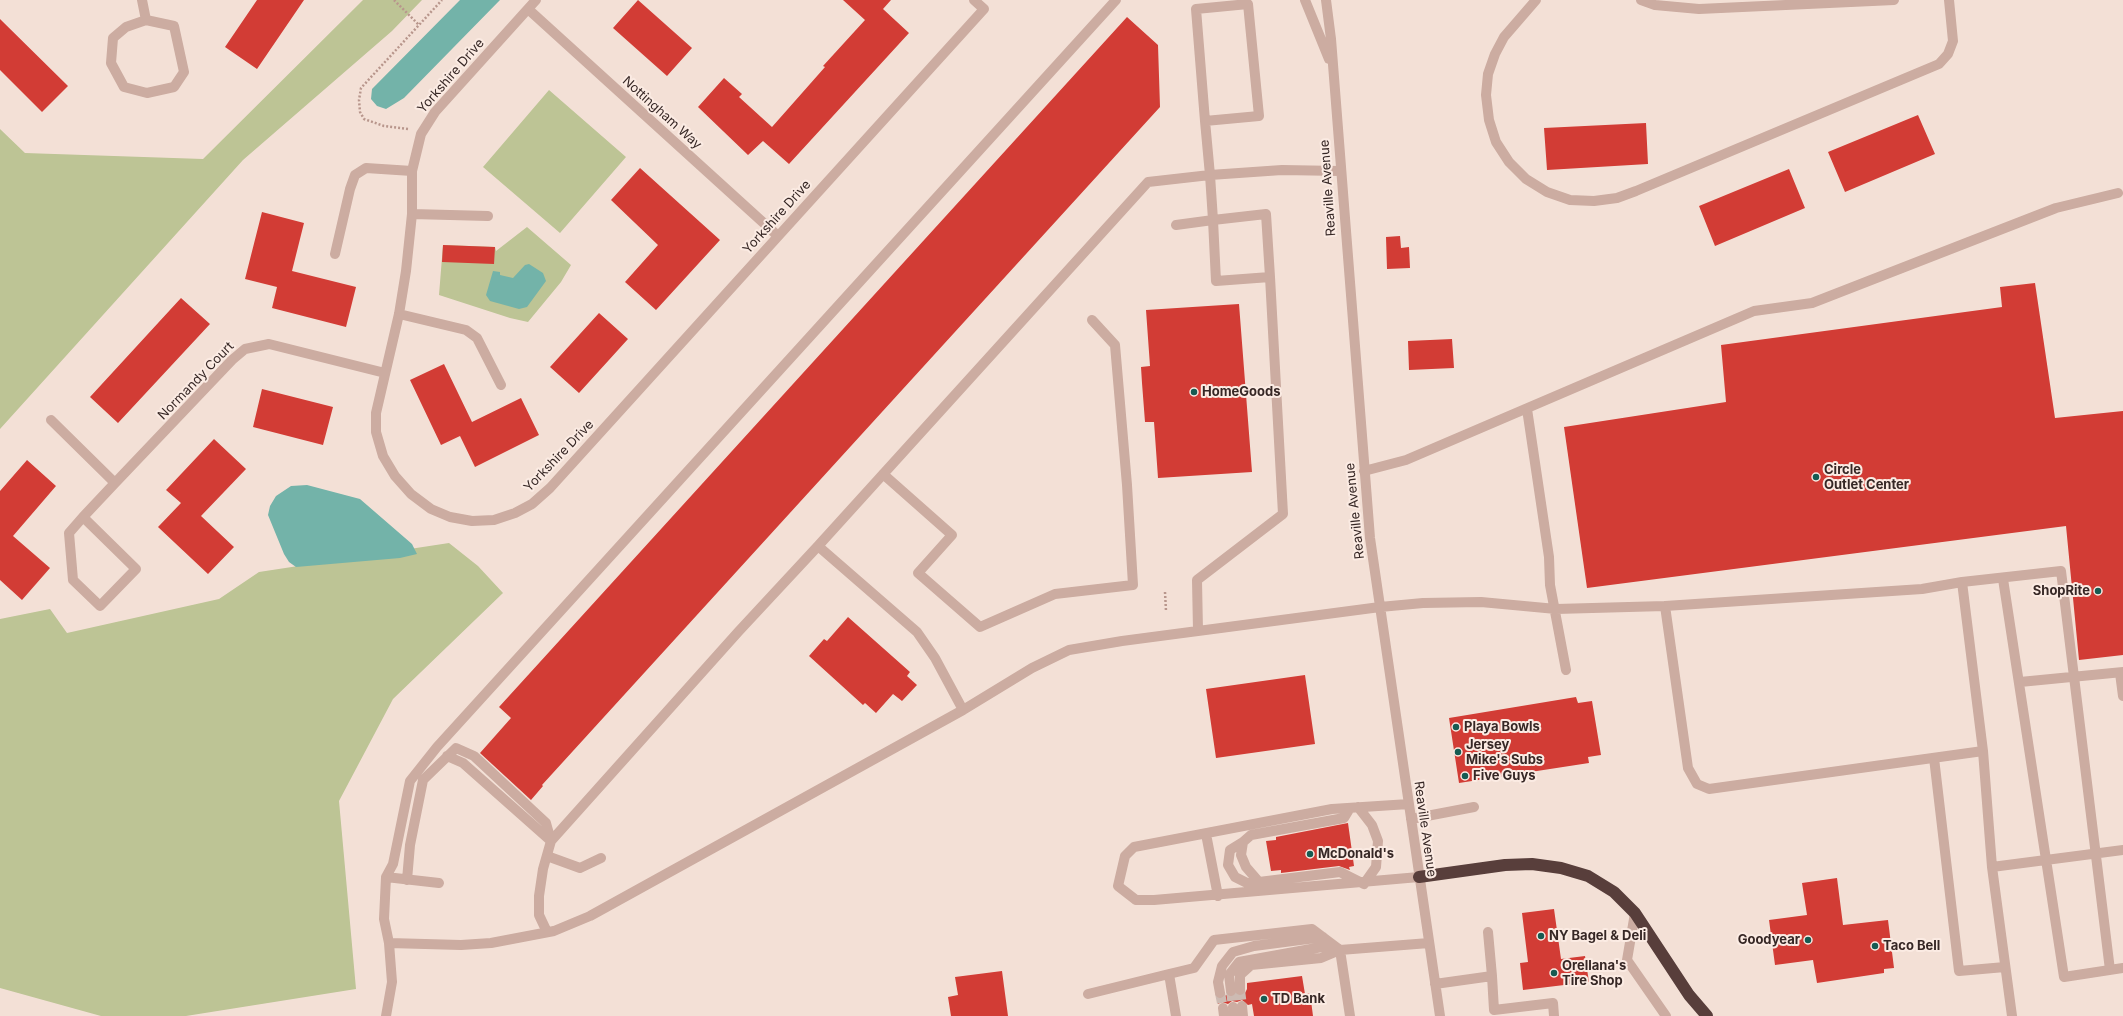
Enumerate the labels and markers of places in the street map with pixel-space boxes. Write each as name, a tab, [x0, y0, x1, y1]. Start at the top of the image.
place label: HomeGoods	[1202, 384, 1280, 400]
marker: HomeGoods	[1189, 387, 1199, 397]
place label: Circle Outlet Center	[1824, 462, 1909, 493]
marker: Circle Outlet Center	[1811, 472, 1821, 482]
place label: ShopRite	[2033, 583, 2090, 599]
marker: ShopRite	[2093, 586, 2103, 596]
place label: Playa Bowls	[1464, 719, 1540, 735]
marker: Playa Bowls	[1451, 722, 1461, 732]
place label: Jersey Mike's Subs	[1466, 737, 1543, 768]
marker: Jersey Mike's Subs	[1453, 747, 1463, 757]
place label: Five Guys	[1473, 768, 1535, 784]
marker: Five Guys	[1460, 771, 1470, 781]
place label: McDonald's	[1318, 846, 1394, 862]
marker: McDonald's	[1305, 849, 1315, 859]
place label: NY Bagel & Deli	[1549, 928, 1646, 944]
marker: NY Bagel & Deli	[1536, 931, 1546, 941]
place label: Goodyear	[1738, 932, 1800, 948]
marker: Goodyear	[1803, 935, 1813, 945]
place label: Taco Bell	[1883, 938, 1940, 954]
marker: Taco Bell	[1870, 941, 1880, 951]
place label: Orellana's Tire Shop	[1562, 958, 1626, 989]
marker: Orellana's Tire Shop	[1549, 968, 1559, 978]
place label: TD Bank	[1272, 991, 1325, 1007]
marker: TD Bank	[1259, 994, 1269, 1004]

